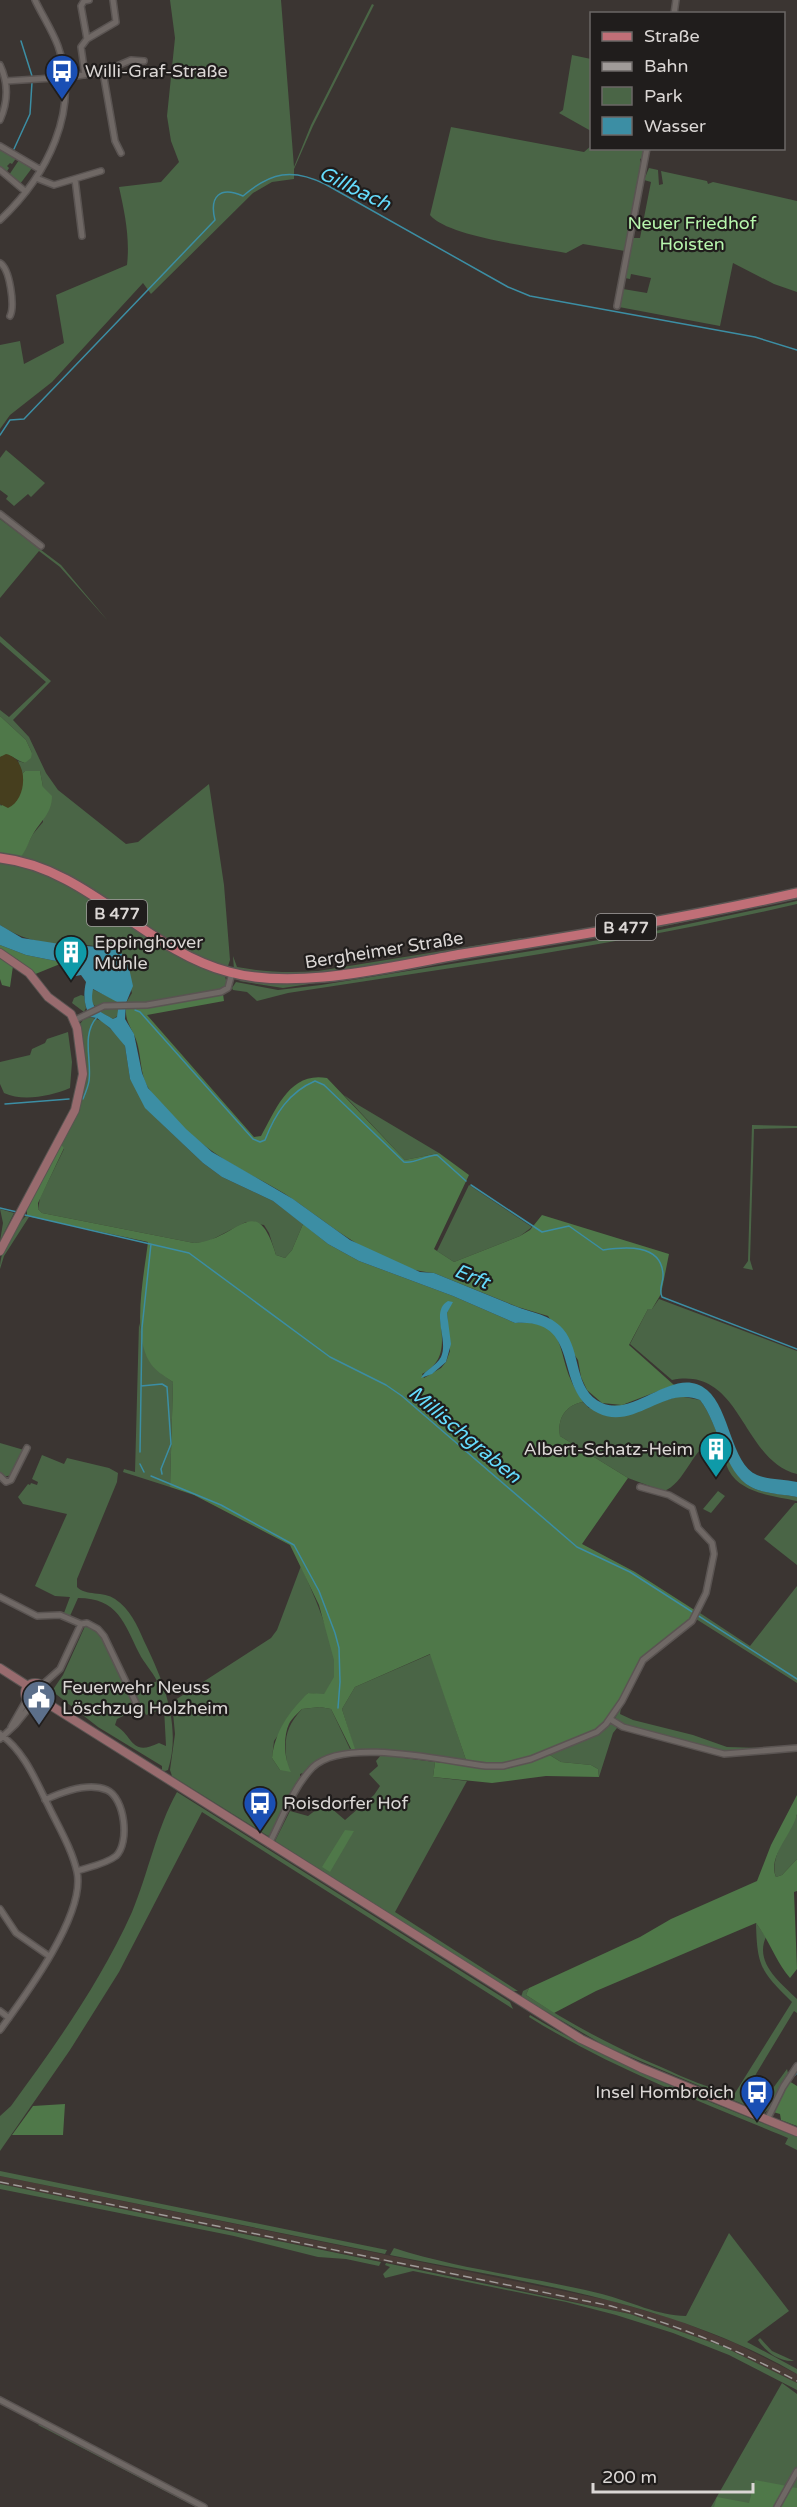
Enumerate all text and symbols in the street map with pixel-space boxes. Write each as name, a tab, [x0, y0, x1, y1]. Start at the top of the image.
legend	[590, 12, 785, 150]
text: Straße	[644, 25, 700, 47]
bus stop icon: Willi-Graf-Straße	[44, 53, 80, 100]
text: Bahn	[644, 55, 689, 77]
place label: Willi-Graf-Straße	[85, 60, 228, 82]
text: Park	[644, 85, 683, 107]
text: Wasser	[644, 115, 706, 137]
water label: Gillbach	[315, 161, 395, 217]
park label: Neuer Friedhof Hoisten	[627, 212, 757, 255]
road number: B 477	[87, 900, 147, 926]
road number: B 477	[596, 914, 656, 940]
street label: Bergheimer Straße	[303, 927, 465, 973]
place label: Eppinghover Mühle	[94, 931, 203, 974]
building icon: Eppinghover Mühle	[53, 934, 89, 981]
water label: Erft	[451, 1259, 495, 1296]
water label: Millischgraben	[403, 1381, 526, 1489]
building icon: Albert-Schatz-Heim	[698, 1431, 734, 1478]
place label: Albert-Schatz-Heim	[524, 1438, 693, 1460]
place label: Feuerwehr Neuss Löschzug Holzheim	[62, 1676, 228, 1719]
public building icon: Feuerwehr Neuss Löschzug Holzheim	[21, 1679, 57, 1726]
bus stop icon: Roisdorfer Hof	[242, 1785, 278, 1832]
place label: Roisdorfer Hof	[283, 1792, 408, 1814]
bus stop icon: Insel Hombroich	[739, 2074, 775, 2121]
place label: Insel Hombroich	[595, 2081, 734, 2103]
scale bar	[593, 2456, 754, 2494]
text: 200 m	[602, 2466, 657, 2488]

